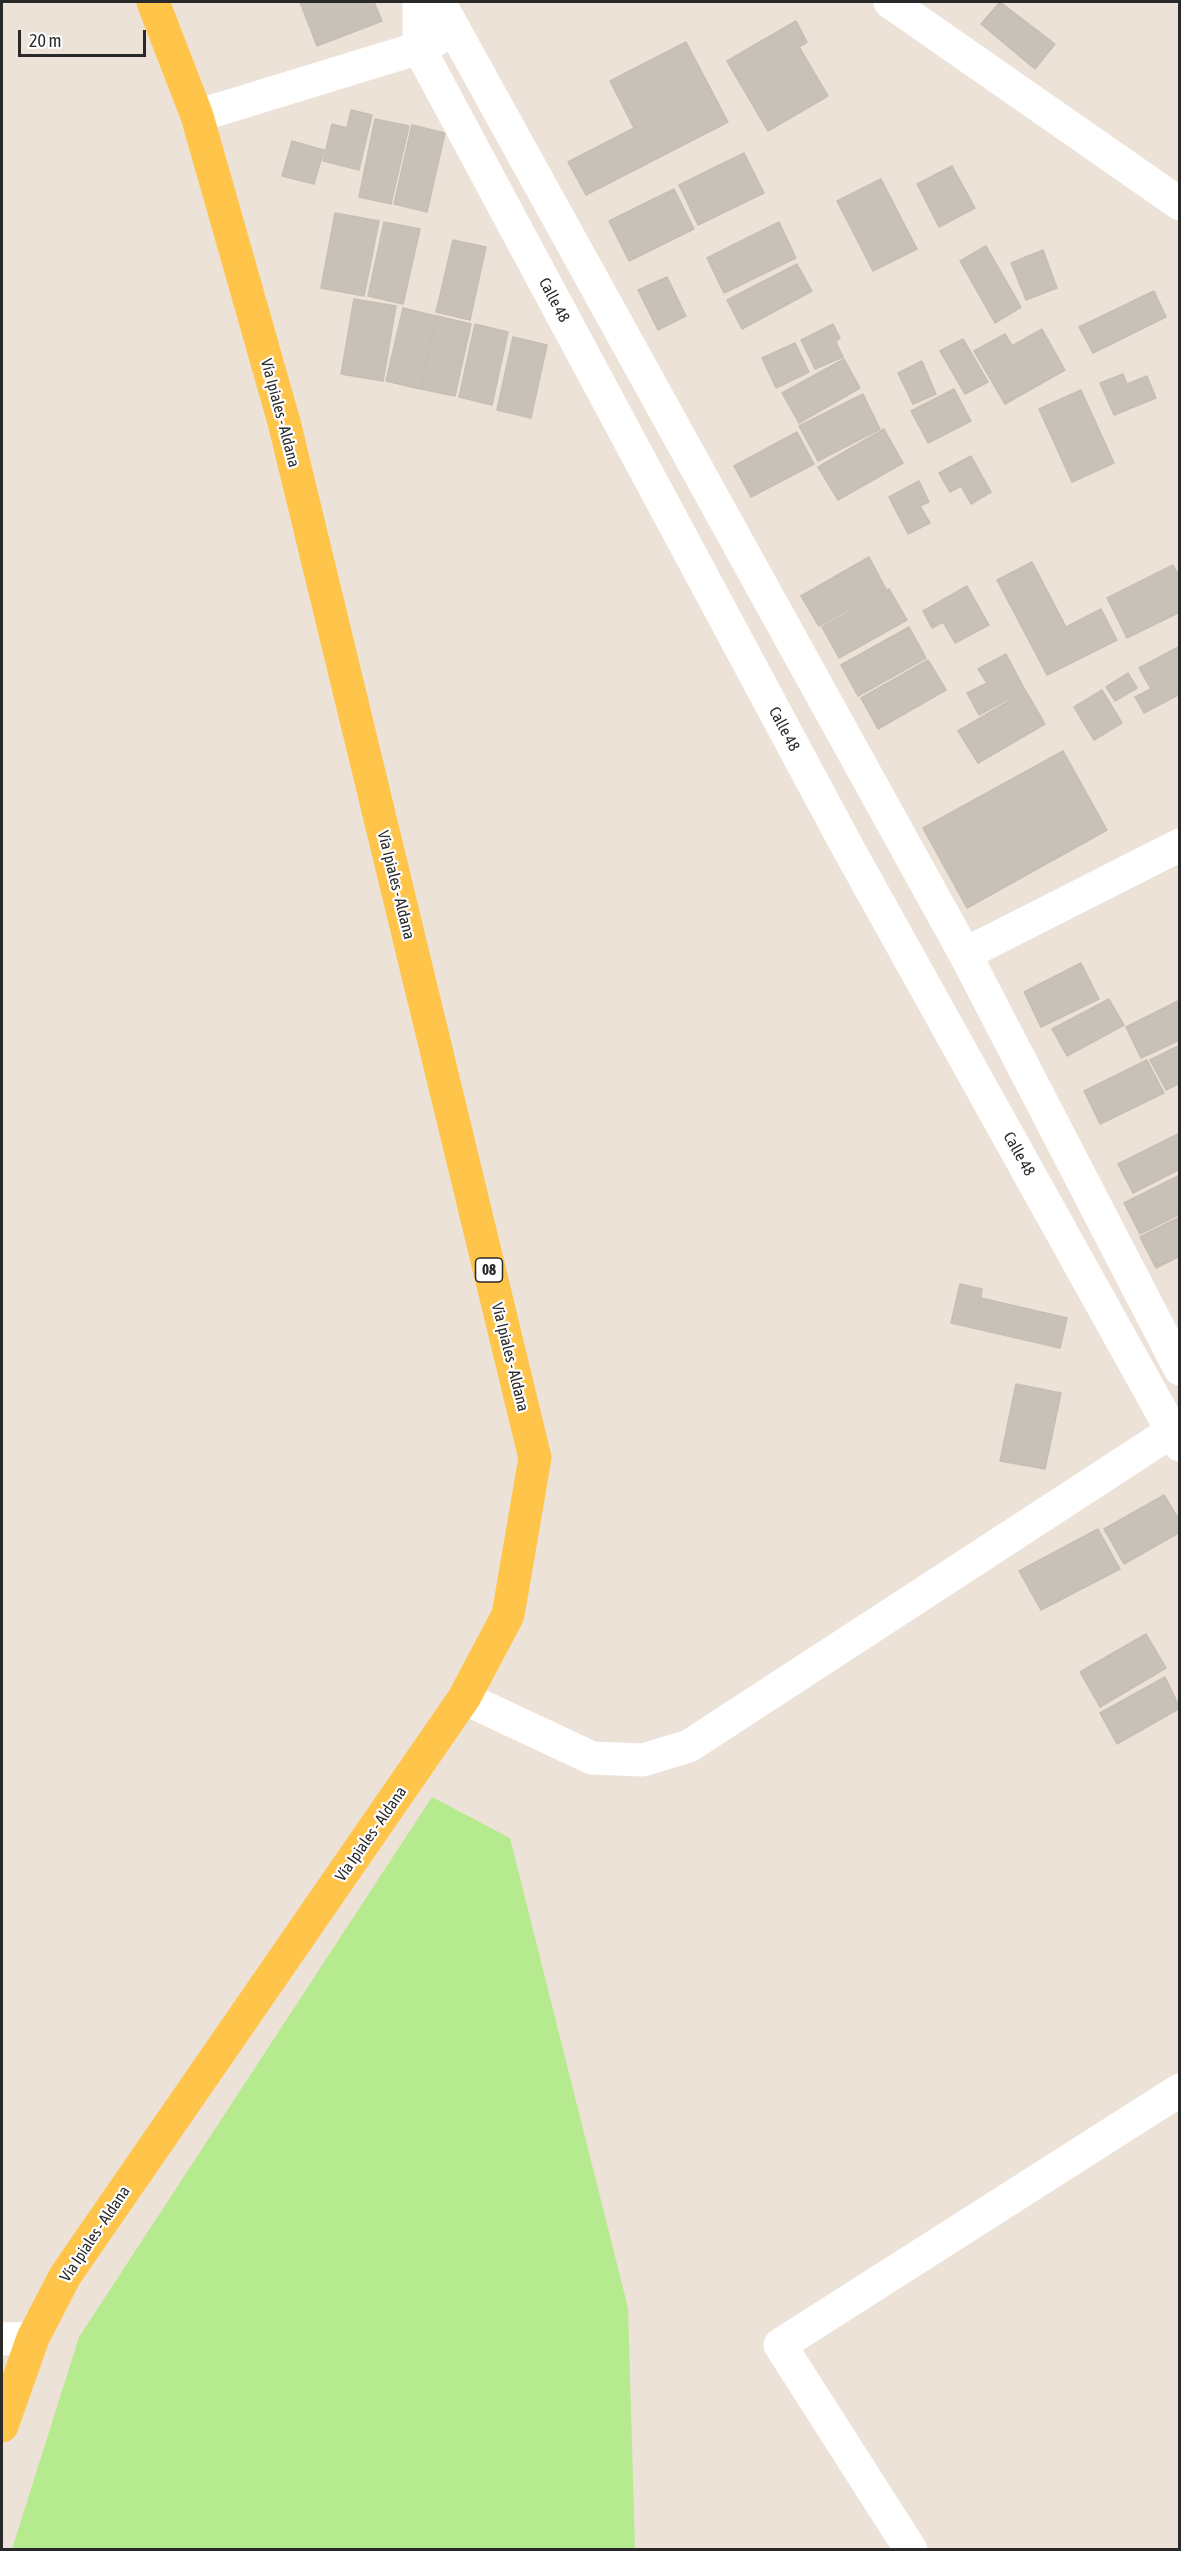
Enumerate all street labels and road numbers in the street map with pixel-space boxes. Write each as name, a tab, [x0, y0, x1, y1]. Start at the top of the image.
street label: Calle 48	[534, 275, 574, 325]
street label: Vía Ipiales - Aldana	[256, 357, 304, 469]
street label: Calle 48	[764, 704, 804, 754]
street label: Vía Ipiales - Aldana	[373, 829, 419, 941]
street label: Calle 48	[999, 1129, 1039, 1179]
road number: 08	[476, 1258, 502, 1282]
street label: Vía Ipiales - Aldana	[487, 1301, 533, 1413]
street label: Vía Ipiales - Aldana	[331, 1783, 411, 1885]
street label: Vía Ipiales - Aldana	[56, 2182, 134, 2286]

